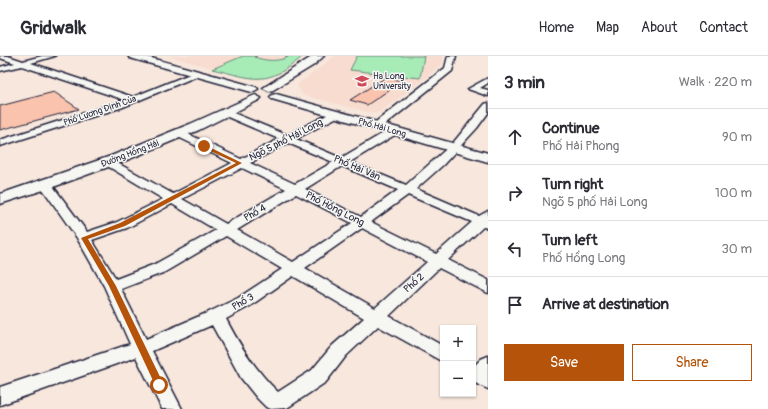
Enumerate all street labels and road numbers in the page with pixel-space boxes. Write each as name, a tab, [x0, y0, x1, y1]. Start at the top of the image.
street label: Phố Lương Định Của	[62, 92, 138, 129]
street label: Ngõ 5 phố Hải Long	[247, 115, 325, 164]
street label: Phố Hải Long	[357, 115, 408, 140]
street label: Đường Hồng Hải	[99, 137, 161, 170]
street label: Phố Hải Vân	[332, 152, 383, 183]
street label: Phố Hồng Long	[304, 188, 367, 229]
street label: Phố 4	[241, 201, 268, 224]
street label: Phố 2	[401, 270, 427, 295]
street label: Phố 3	[229, 290, 256, 313]

